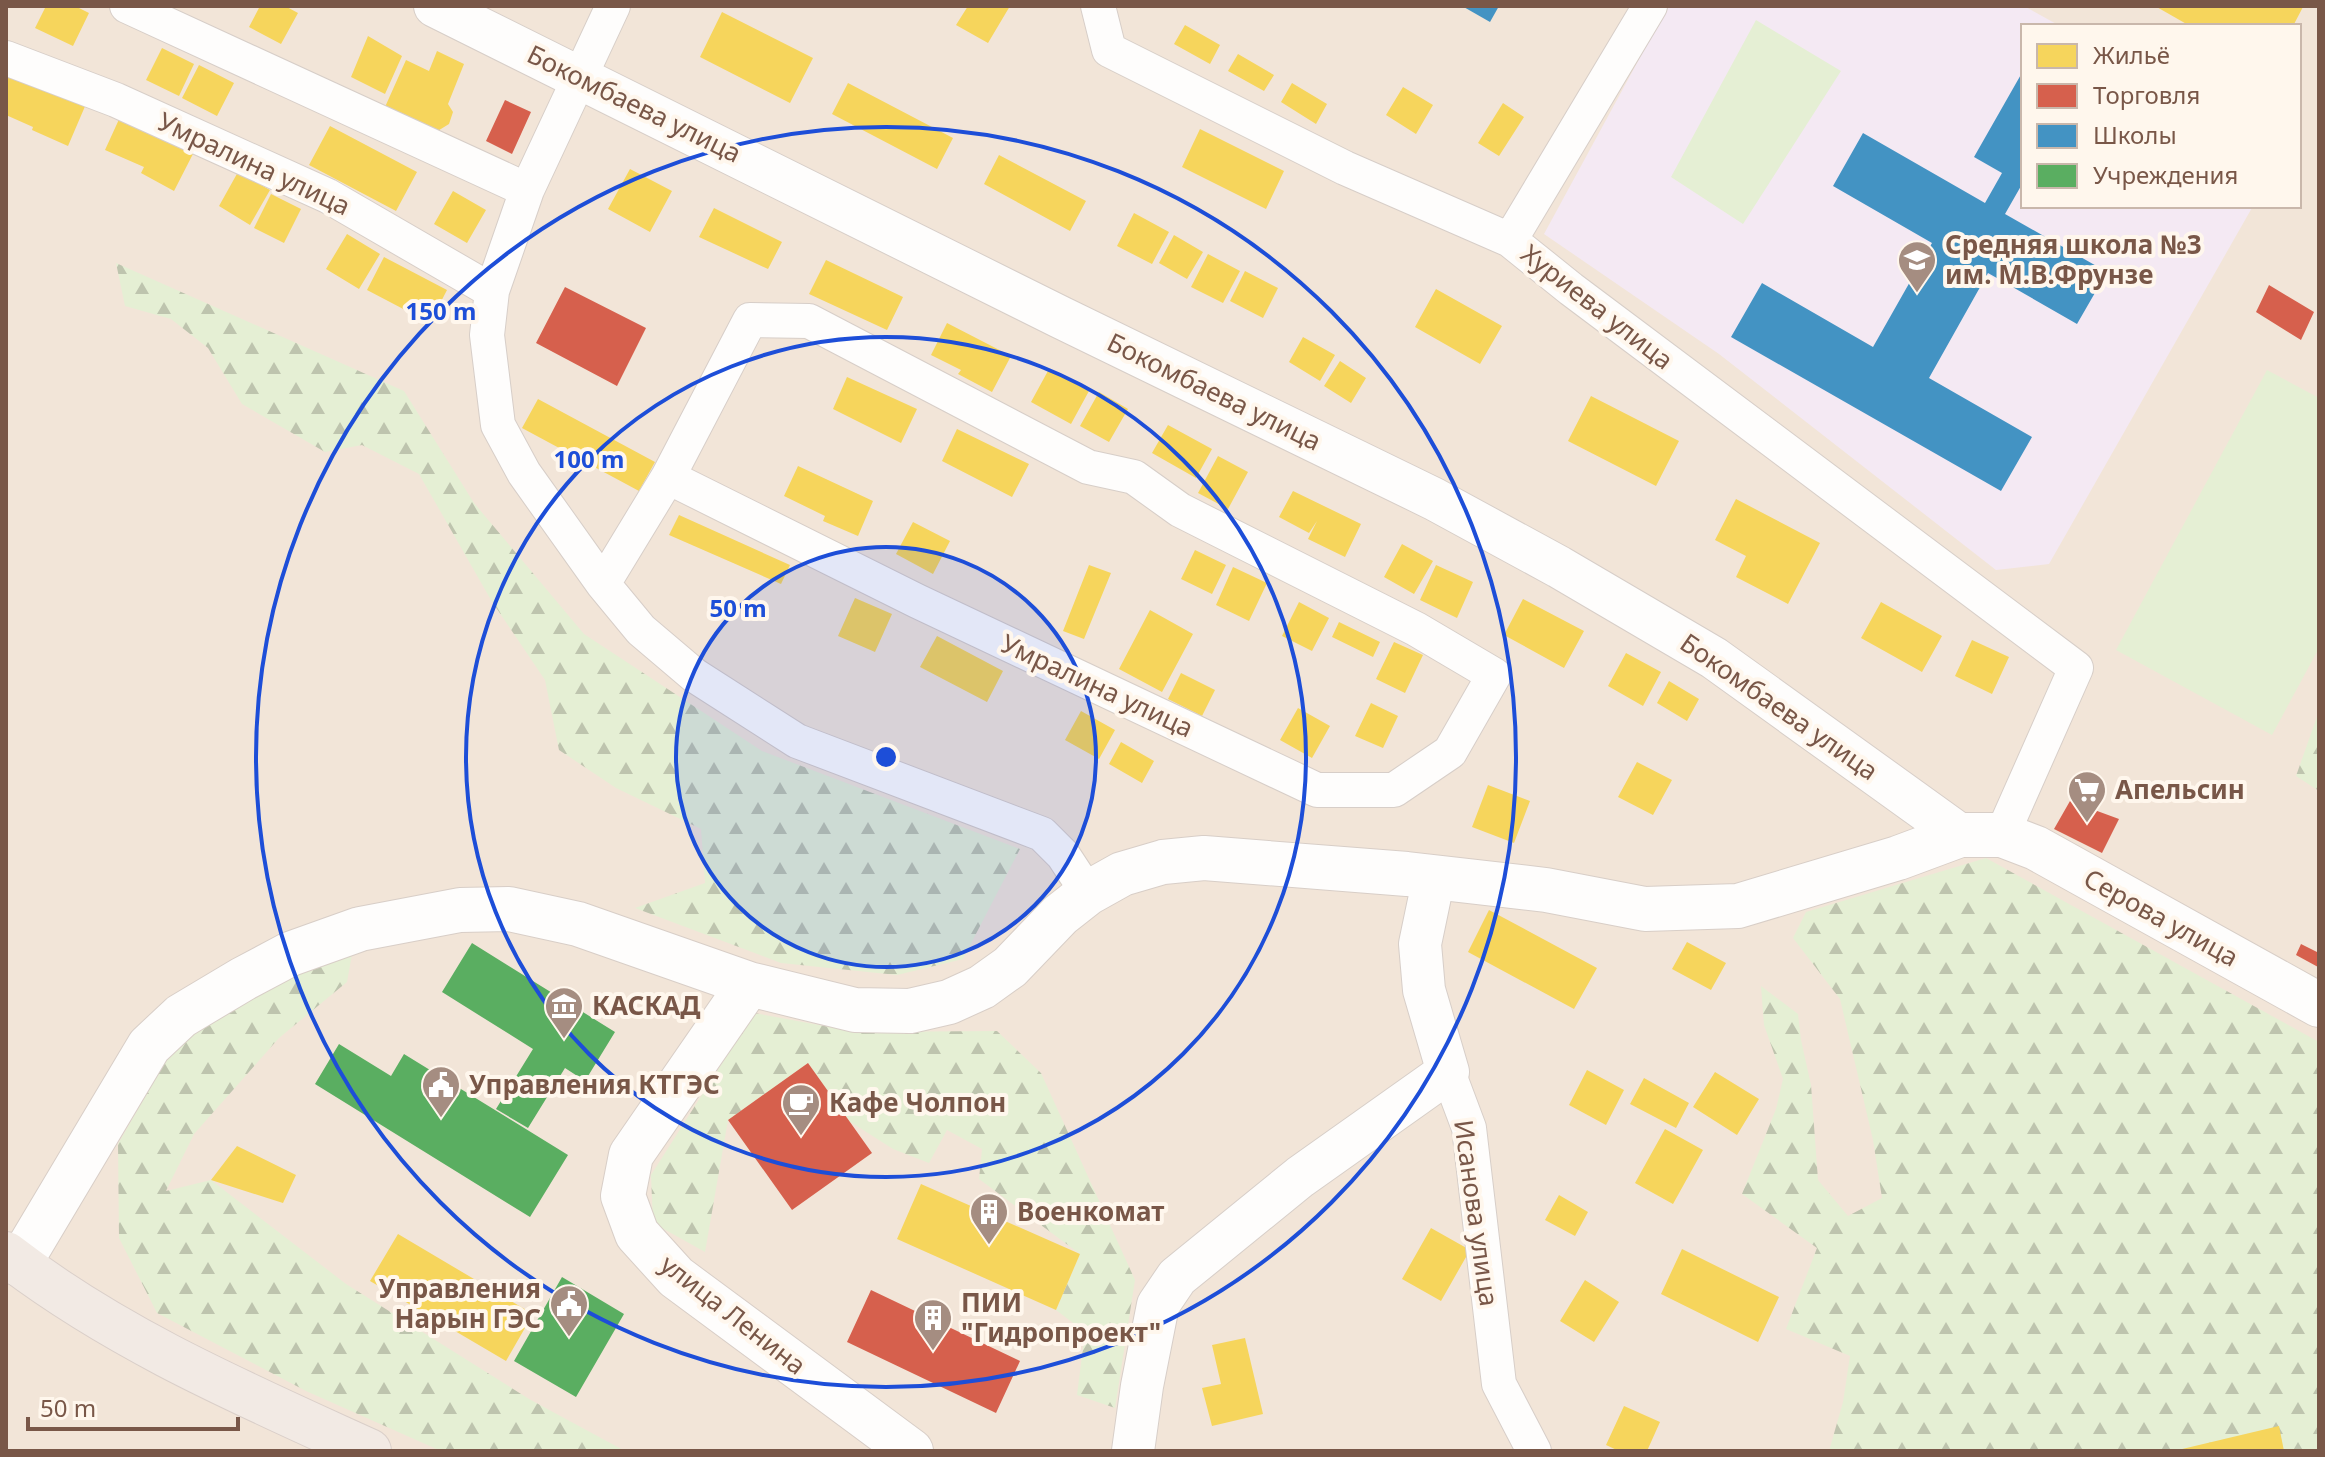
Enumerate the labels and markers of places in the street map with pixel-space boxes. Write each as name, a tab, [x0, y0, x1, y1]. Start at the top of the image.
place label: Средняя школа №3 им. М.В.Фрунзе	[1945, 226, 2202, 292]
school or university icon: Средняя школа №3 им. М.В.Фрунзе	[1896, 239, 1938, 294]
centre of rings	[872, 743, 900, 771]
supermarket icon: Апельсин	[2066, 769, 2108, 824]
place label: Апельсин	[2115, 771, 2245, 807]
museum icon: КАСКАД	[543, 985, 585, 1040]
place label: КАСКАД	[592, 987, 700, 1023]
public building icon: Управления КТГЭС	[420, 1064, 462, 1119]
place label: Управления КТГЭС	[469, 1066, 720, 1102]
cafe icon: Кафе Чолпон	[780, 1082, 822, 1137]
place label: Кафе Чолпон	[829, 1084, 1006, 1120]
building icon: Военкомат	[968, 1191, 1010, 1246]
place label: Военкомат	[1017, 1193, 1164, 1229]
place label: Управления Нарын ГЭС	[378, 1270, 541, 1336]
public building icon: Управления Нарын ГЭС	[548, 1283, 590, 1338]
place label: ПИИ "Гидропроект"	[961, 1284, 1161, 1350]
building icon: ПИИ "Гидропроект"	[912, 1297, 954, 1352]

